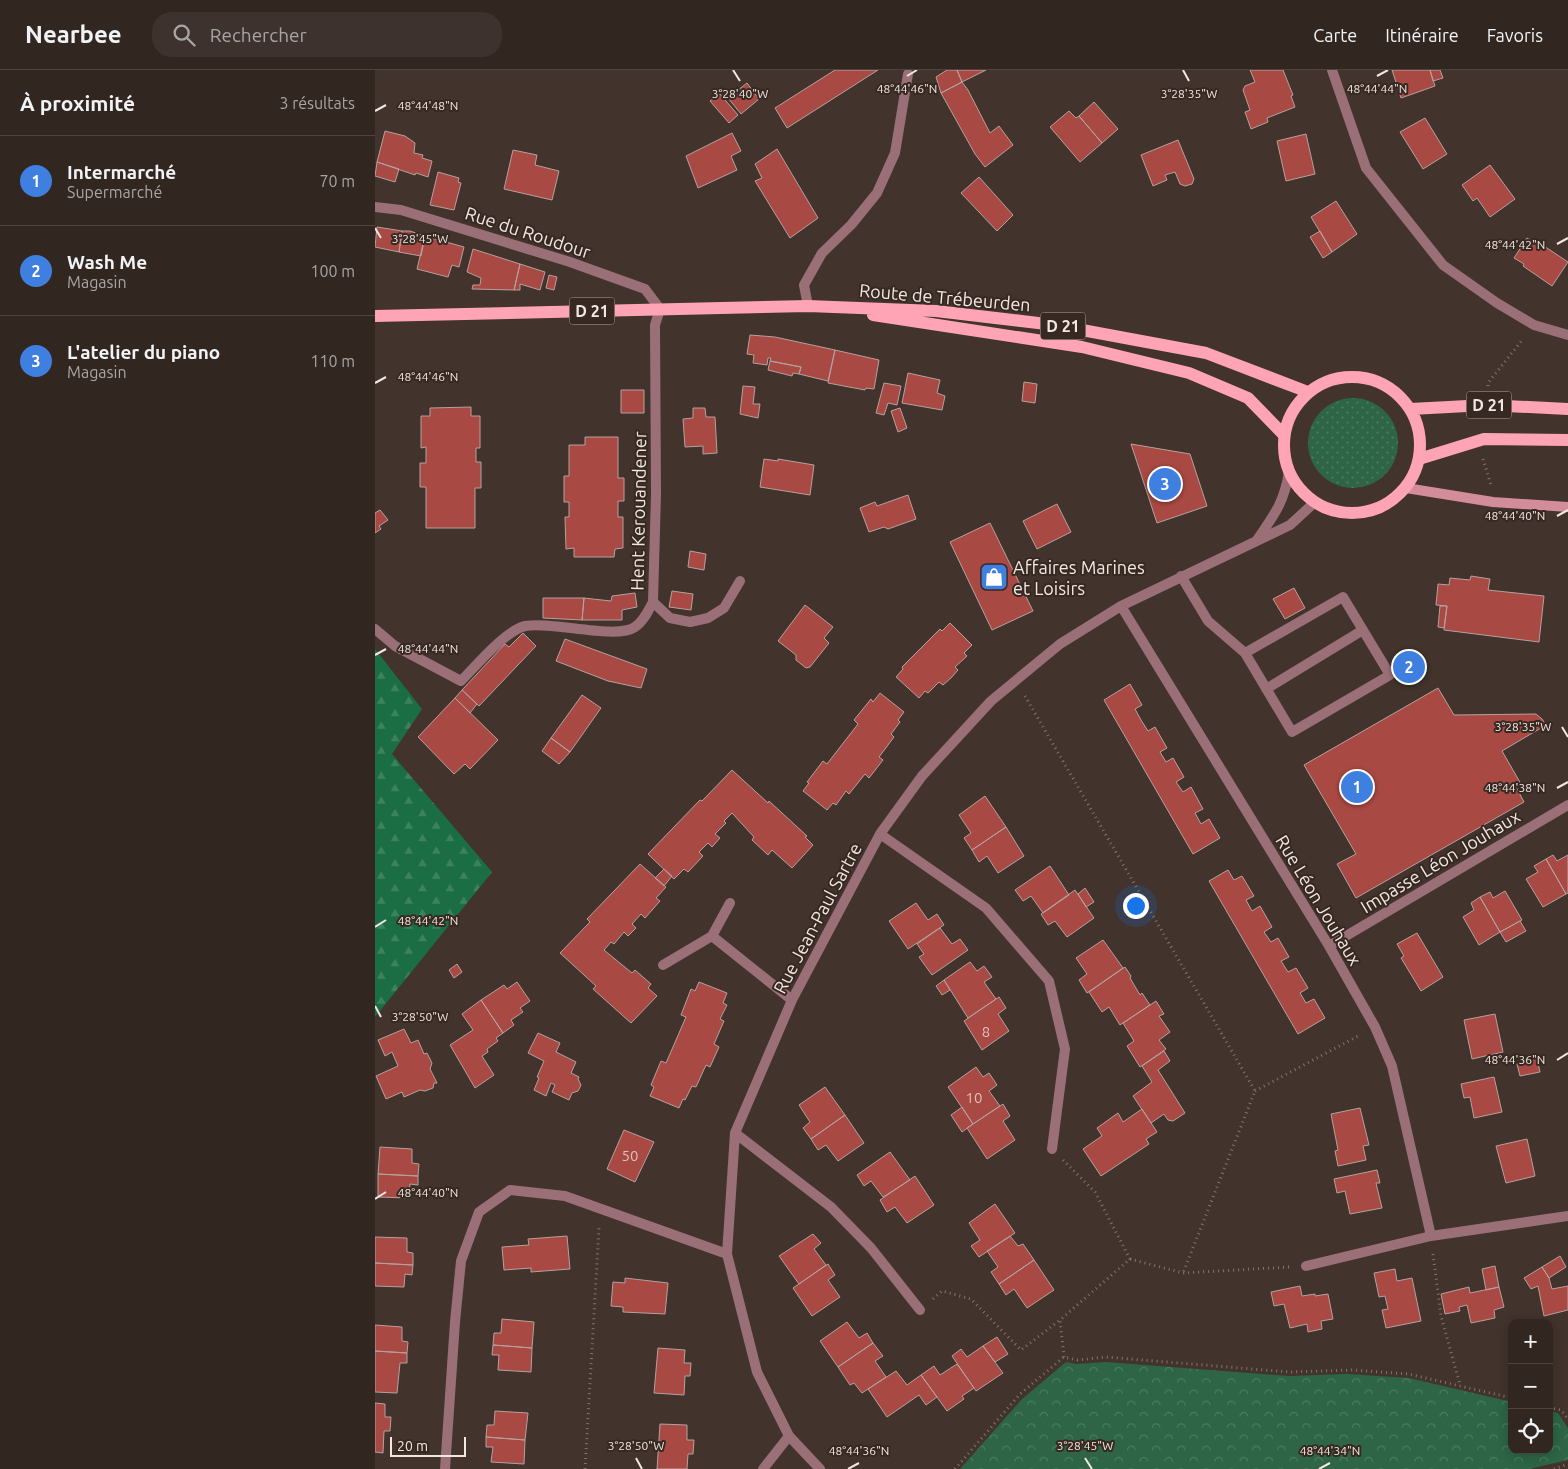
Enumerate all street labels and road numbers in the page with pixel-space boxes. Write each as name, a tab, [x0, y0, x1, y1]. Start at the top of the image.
street label: Rue du Roudour	[463, 202, 593, 262]
street label: Route de Trébeurden	[858, 280, 1032, 314]
road number: D 21	[569, 298, 615, 325]
road number: D 21	[1041, 312, 1085, 340]
road number: D 21	[1467, 392, 1511, 418]
street label: Hent Kerouandener	[627, 431, 649, 591]
street label: Impasse Léon Jouhaux	[1357, 806, 1523, 916]
street label: Rue Léon Jouhaux	[1272, 831, 1366, 969]
street label: Rue Jean-Paul Sartre	[769, 839, 865, 997]

